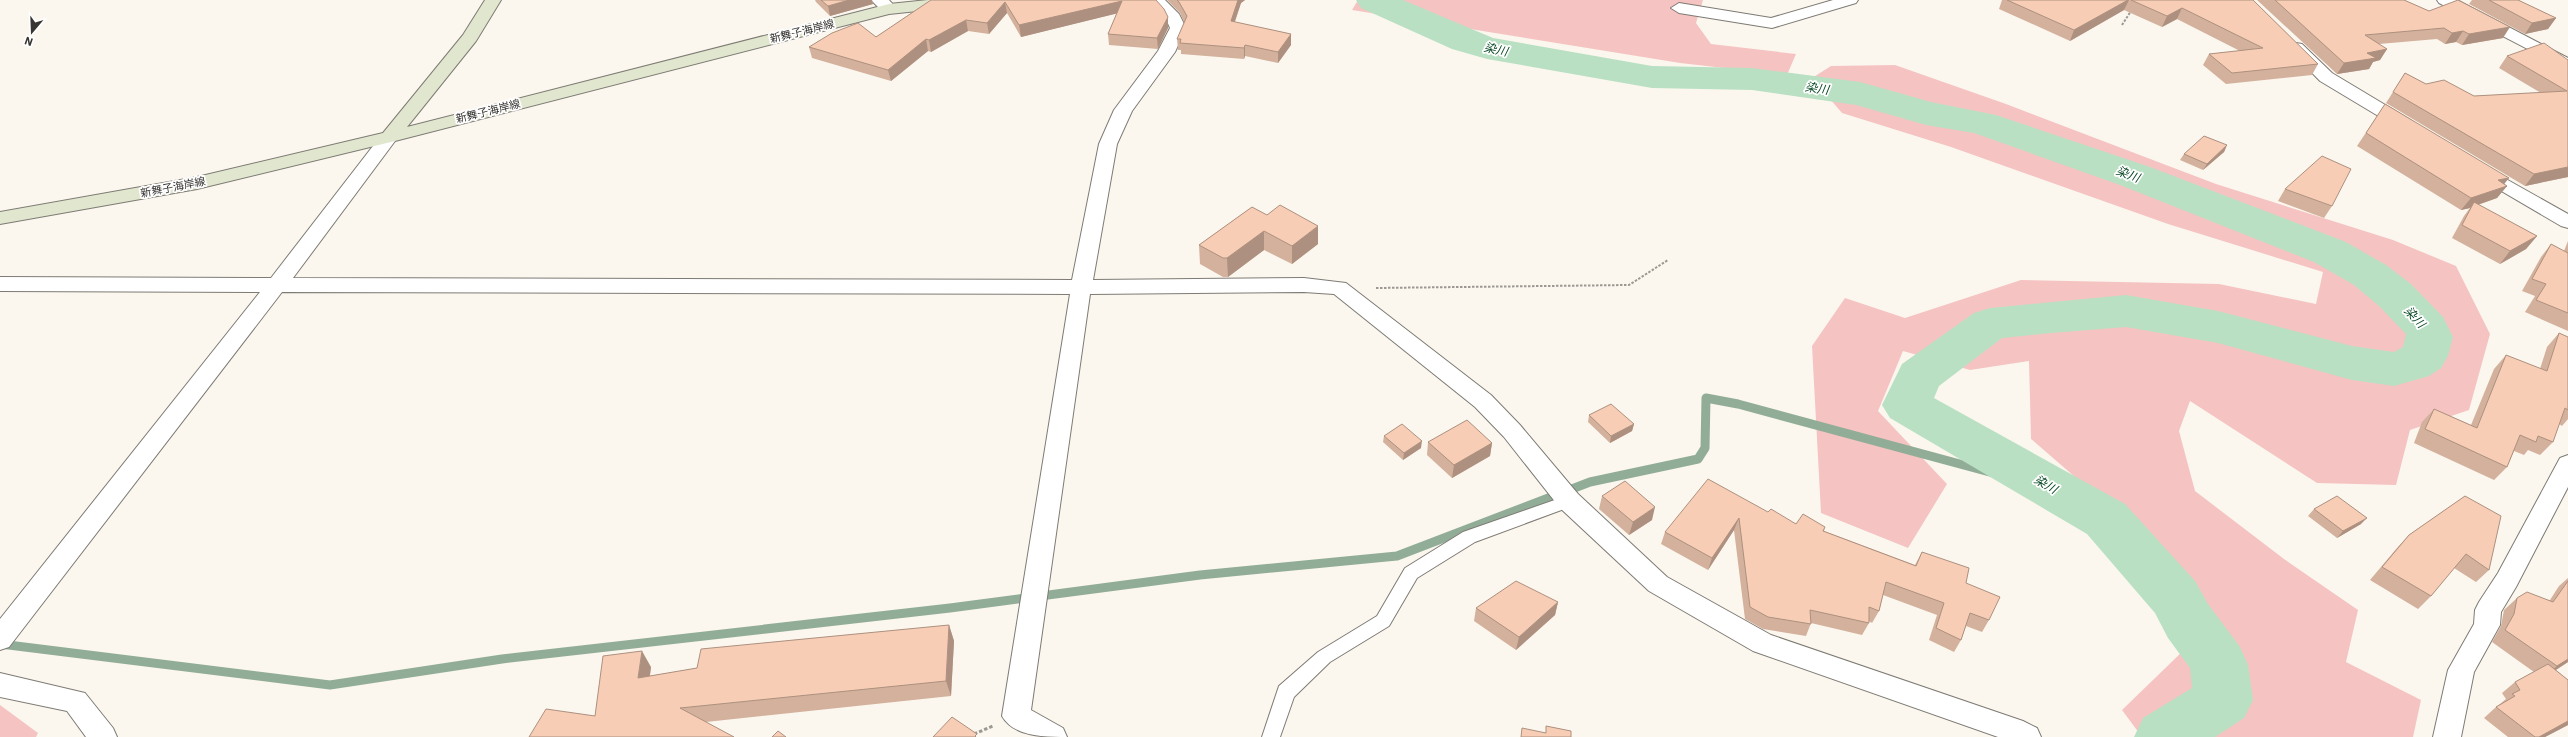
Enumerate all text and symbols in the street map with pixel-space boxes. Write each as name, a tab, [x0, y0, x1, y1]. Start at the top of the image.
north arrow	[12, 12, 52, 52]
street label: 新舞子海岸線	[768, 16, 836, 46]
text: N	[23, 34, 35, 49]
water label: 染川	[1483, 39, 1511, 59]
water label: 染川	[1804, 79, 1832, 97]
street label: 新舞子海岸線	[454, 96, 522, 126]
water label: 染川	[2114, 163, 2144, 186]
street label: 新舞子海岸線	[139, 174, 207, 200]
water label: 染川	[2401, 303, 2430, 332]
water label: 染川	[2032, 472, 2062, 497]

